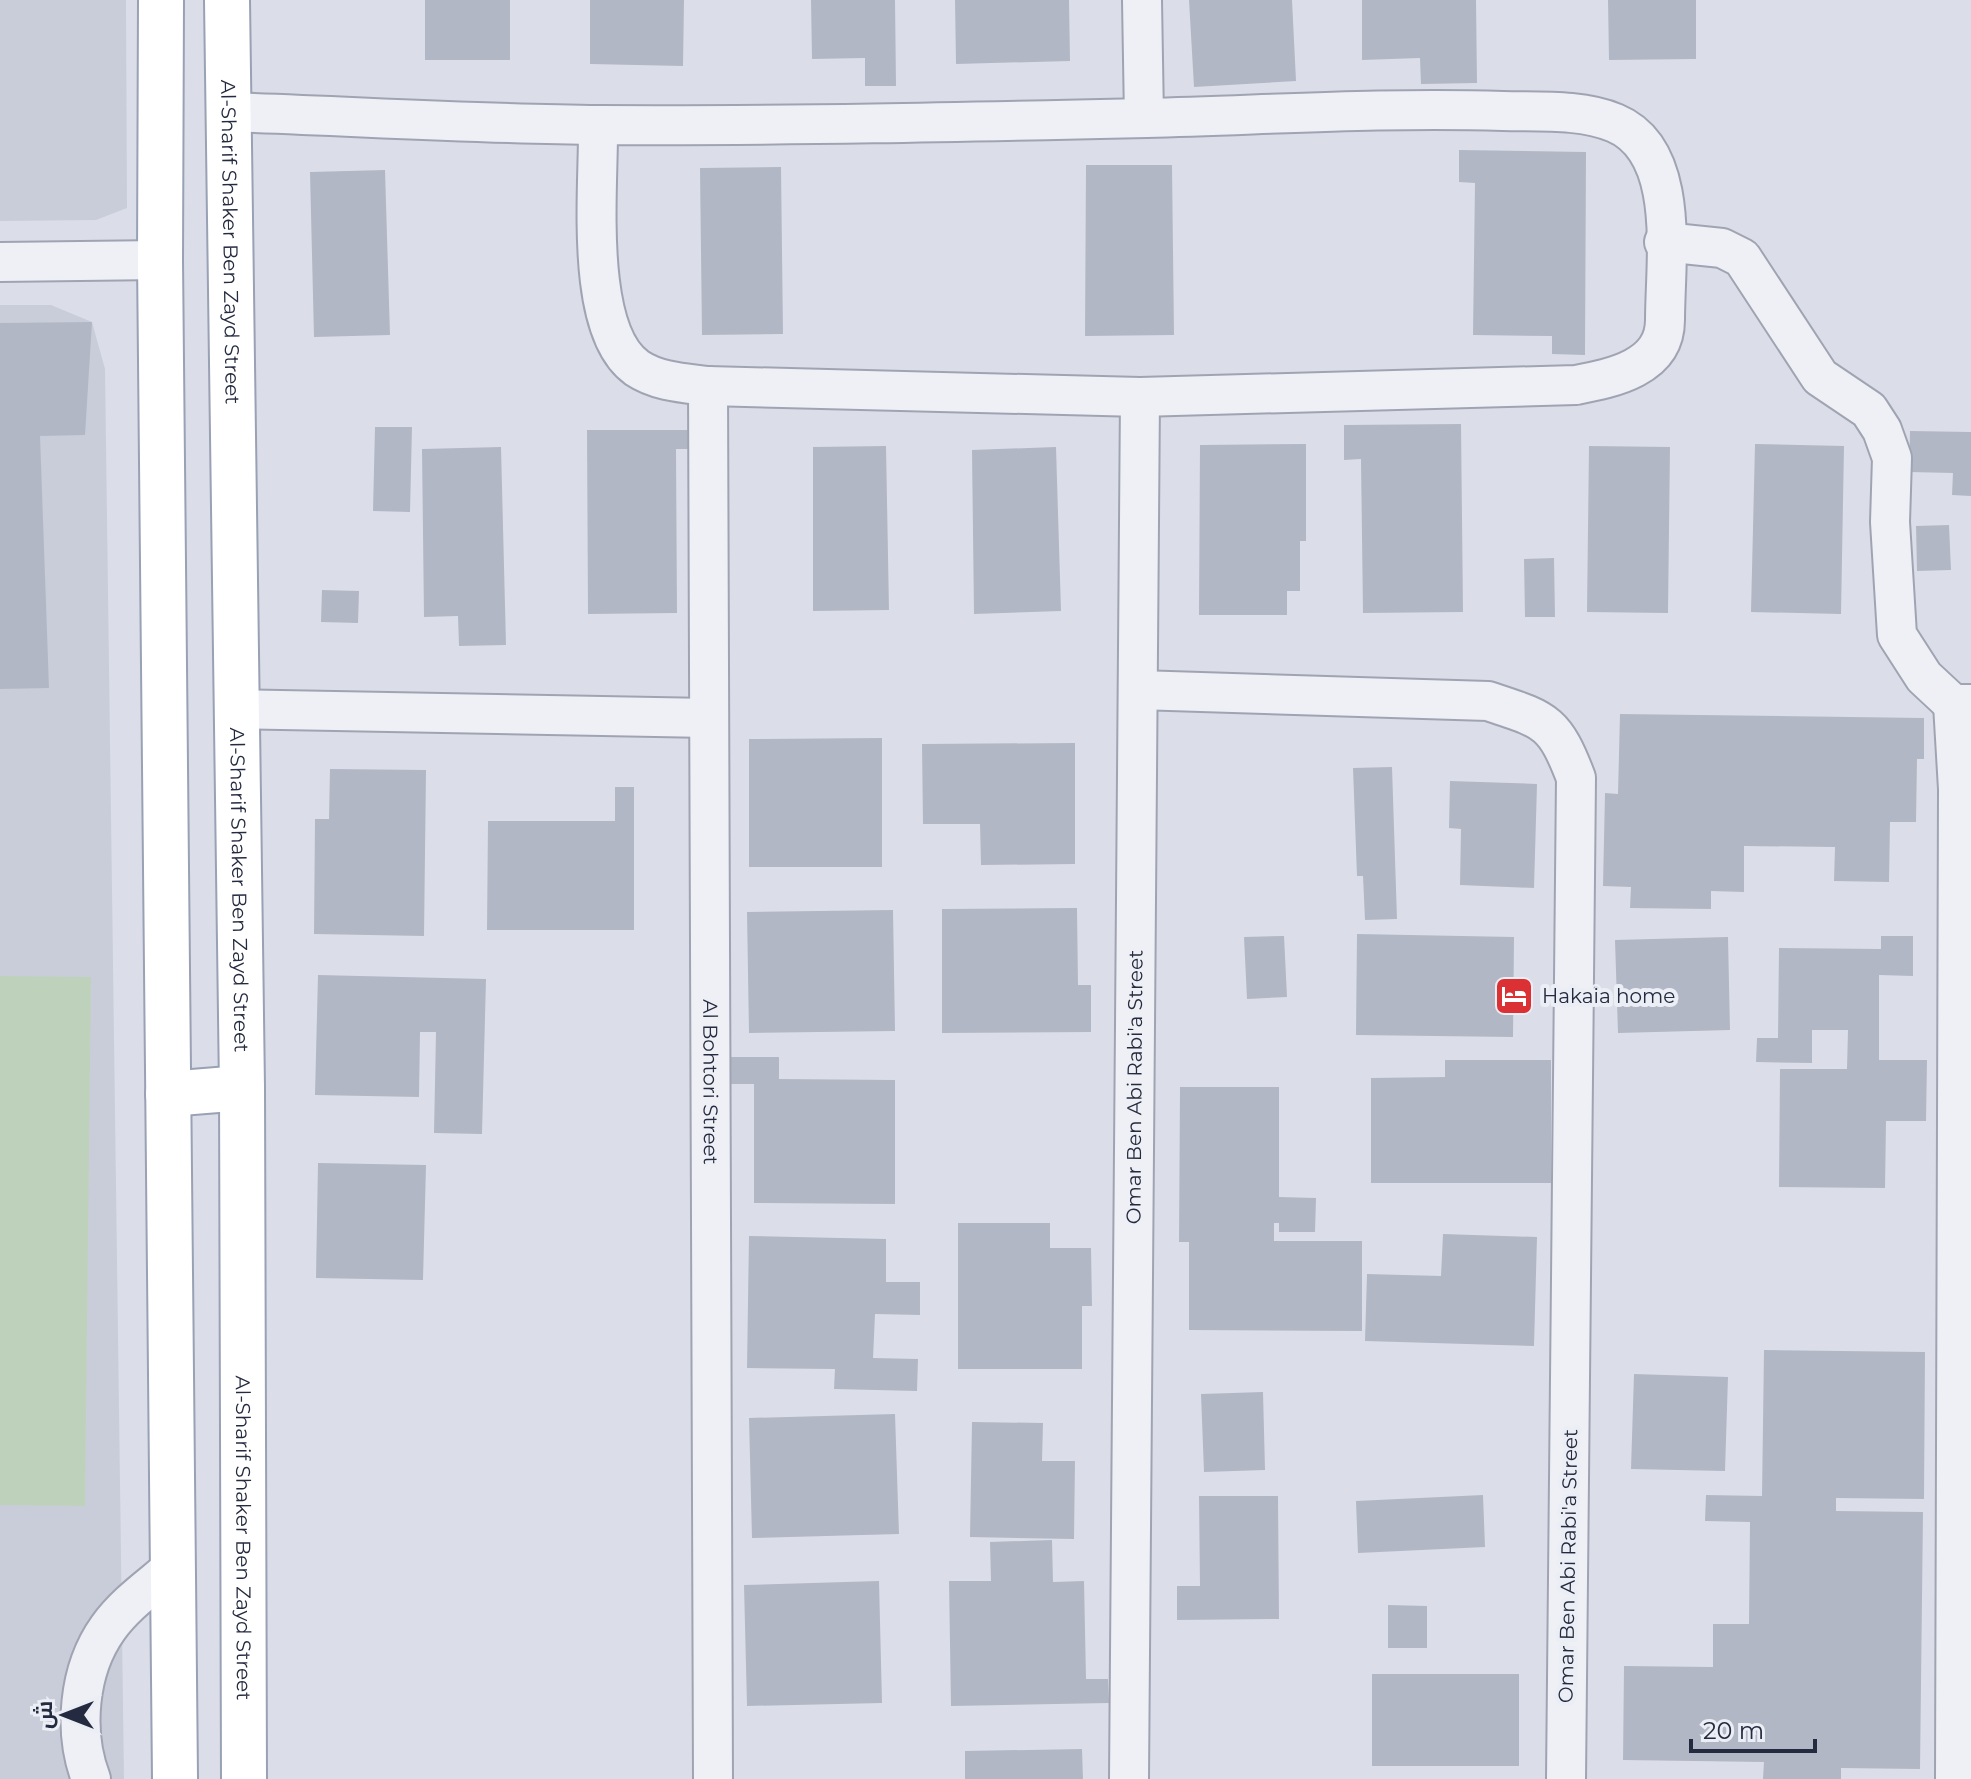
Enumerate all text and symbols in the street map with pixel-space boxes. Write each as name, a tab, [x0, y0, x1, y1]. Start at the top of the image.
street label: Al-Sharif Shaker Ben Zayd Street	[216, 79, 245, 405]
street label: Al-Sharif Shaker Ben Zayd Street	[225, 727, 254, 1052]
street label: Omar Ben Abi Rabi'a Street	[1121, 950, 1148, 1224]
hotel icon: Hakaia home	[1493, 975, 1535, 1017]
place label: Hakaia home	[1542, 984, 1675, 1008]
street label: Al Bohtori Street	[698, 999, 723, 1165]
street label: Al-Sharif Shaker Ben Zayd Street	[231, 1375, 256, 1700]
street label: Omar Ben Abi Rabi'a Street	[1554, 1429, 1582, 1703]
north arrow	[24, 1675, 104, 1755]
text: ش	[31, 1701, 58, 1729]
scale bar	[1691, 1703, 1815, 1753]
text: 20 m	[1703, 1716, 1764, 1745]

